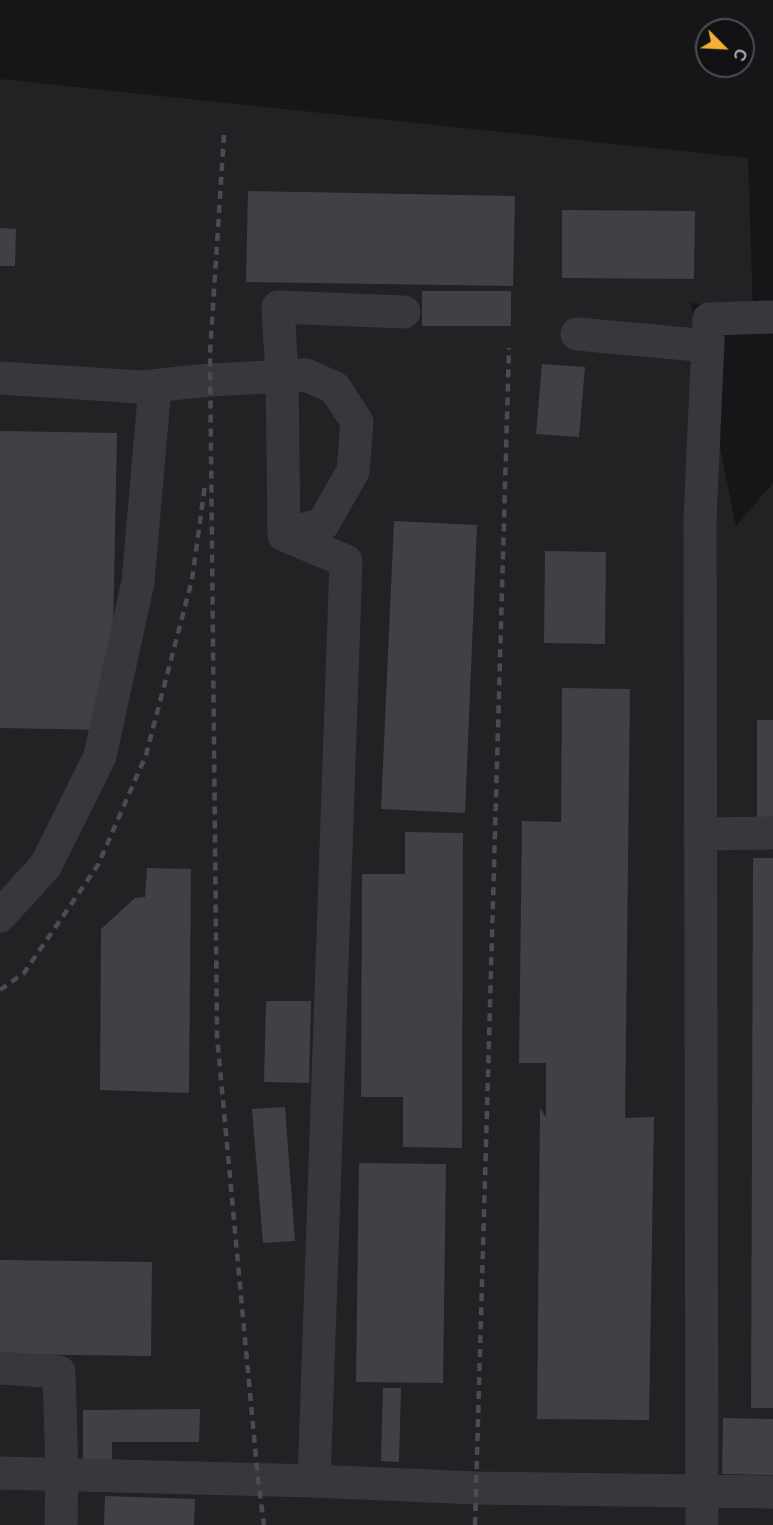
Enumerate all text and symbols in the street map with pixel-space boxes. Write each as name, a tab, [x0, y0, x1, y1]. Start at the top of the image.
north arrow	[695, 18, 755, 78]
text: С	[728, 45, 752, 64]

